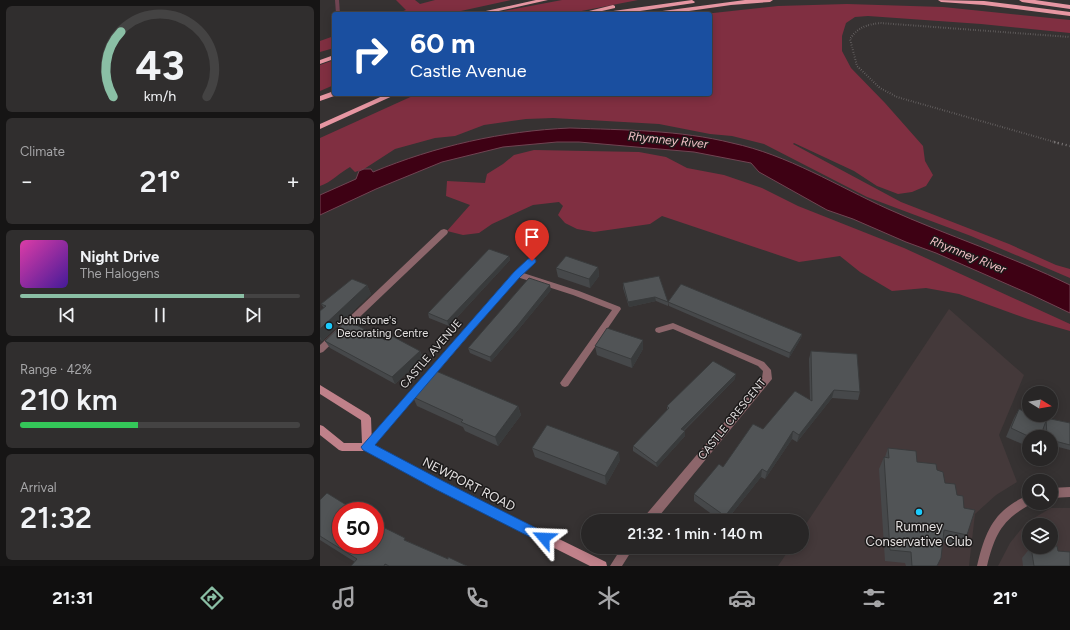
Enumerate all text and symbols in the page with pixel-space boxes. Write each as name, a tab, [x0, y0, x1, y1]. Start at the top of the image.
text: 60 m	[410, 26, 475, 60]
icon: right	[344, 28, 396, 80]
text: 43	[135, 40, 185, 90]
text: Castle Avenue	[410, 60, 526, 82]
text: km/h	[144, 87, 176, 105]
water label: Rhymney River	[627, 129, 710, 151]
text: Climate	[20, 144, 65, 159]
text: 21°	[140, 163, 180, 200]
text: −	[20, 168, 34, 195]
text: +	[286, 168, 300, 195]
pin	[515, 220, 549, 261]
icon: arrive	[521, 226, 543, 248]
water label: Rhymney River	[928, 233, 1009, 277]
text: Night Drive	[80, 248, 159, 266]
text: The Halogens	[80, 266, 160, 281]
icon: previous	[56, 304, 78, 326]
icon: pause	[149, 304, 171, 326]
icon: next	[242, 304, 264, 326]
place label: Johnstone's Decorating Centre	[337, 314, 428, 340]
street label: CASTLE AVENUE	[398, 317, 464, 391]
marker: Johnstone's Decorating Centre	[324, 321, 334, 331]
text: Range · 42%	[20, 362, 92, 377]
street label: CASTLE CRESCENT	[695, 376, 769, 462]
text: 210 km	[20, 381, 118, 418]
north arrow	[1022, 386, 1058, 422]
map controls	[1022, 386, 1058, 554]
button: sound	[1022, 430, 1058, 466]
street label: NEWPORT ROAD	[420, 454, 518, 514]
button: search	[1022, 474, 1058, 510]
text: Arrival	[20, 480, 57, 495]
text: 21:32	[20, 499, 92, 536]
speed limit sign: 50	[332, 502, 384, 554]
marker: Rumney Conservative Club	[914, 507, 924, 517]
position arrow	[523, 517, 565, 559]
button: layers	[1022, 518, 1058, 554]
place label: Rumney Conservative Club	[866, 519, 973, 549]
text: 21:32 · 1 min · 140 m	[627, 525, 763, 543]
icon: directions	[198, 584, 226, 612]
icon: music	[330, 584, 358, 612]
icon: phone	[463, 584, 491, 612]
icon: climate	[595, 584, 623, 612]
icon: car	[728, 584, 756, 612]
icon: filters	[860, 584, 888, 612]
text: 21:31	[52, 587, 93, 609]
text: 21°	[993, 587, 1018, 609]

